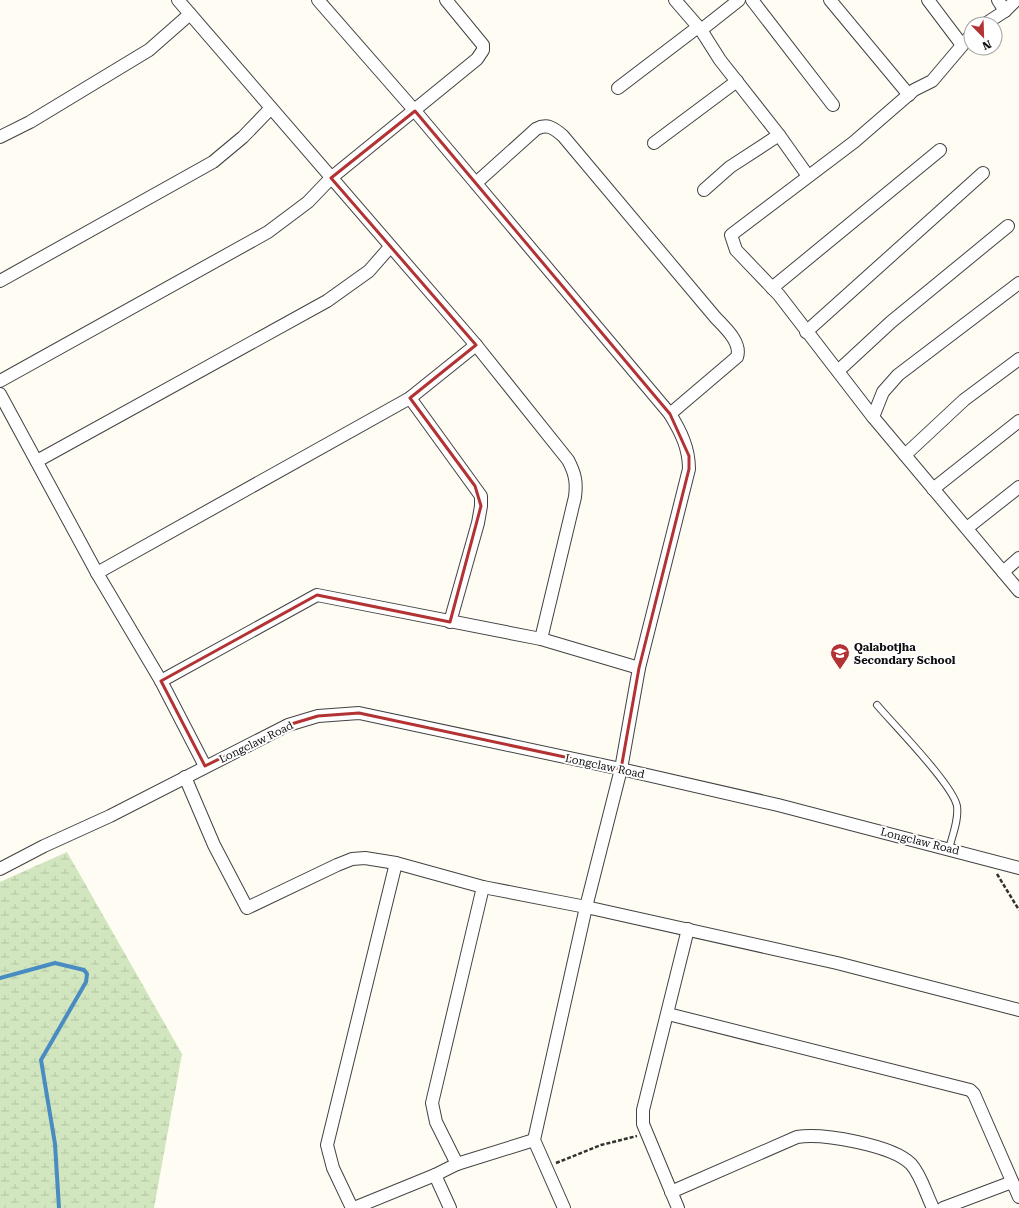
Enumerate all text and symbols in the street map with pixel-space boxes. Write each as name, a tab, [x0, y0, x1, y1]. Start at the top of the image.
north arrow	[963, 16, 1003, 56]
text: N	[980, 37, 993, 53]
place label: Qalabotjha Secondary School	[854, 641, 956, 667]
school or university icon: Qalabotjha Secondary School	[829, 642, 851, 670]
street label: Longclaw Road	[217, 719, 295, 766]
street label: Longclaw Road	[564, 752, 646, 781]
street label: Longclaw Road	[879, 825, 961, 858]

